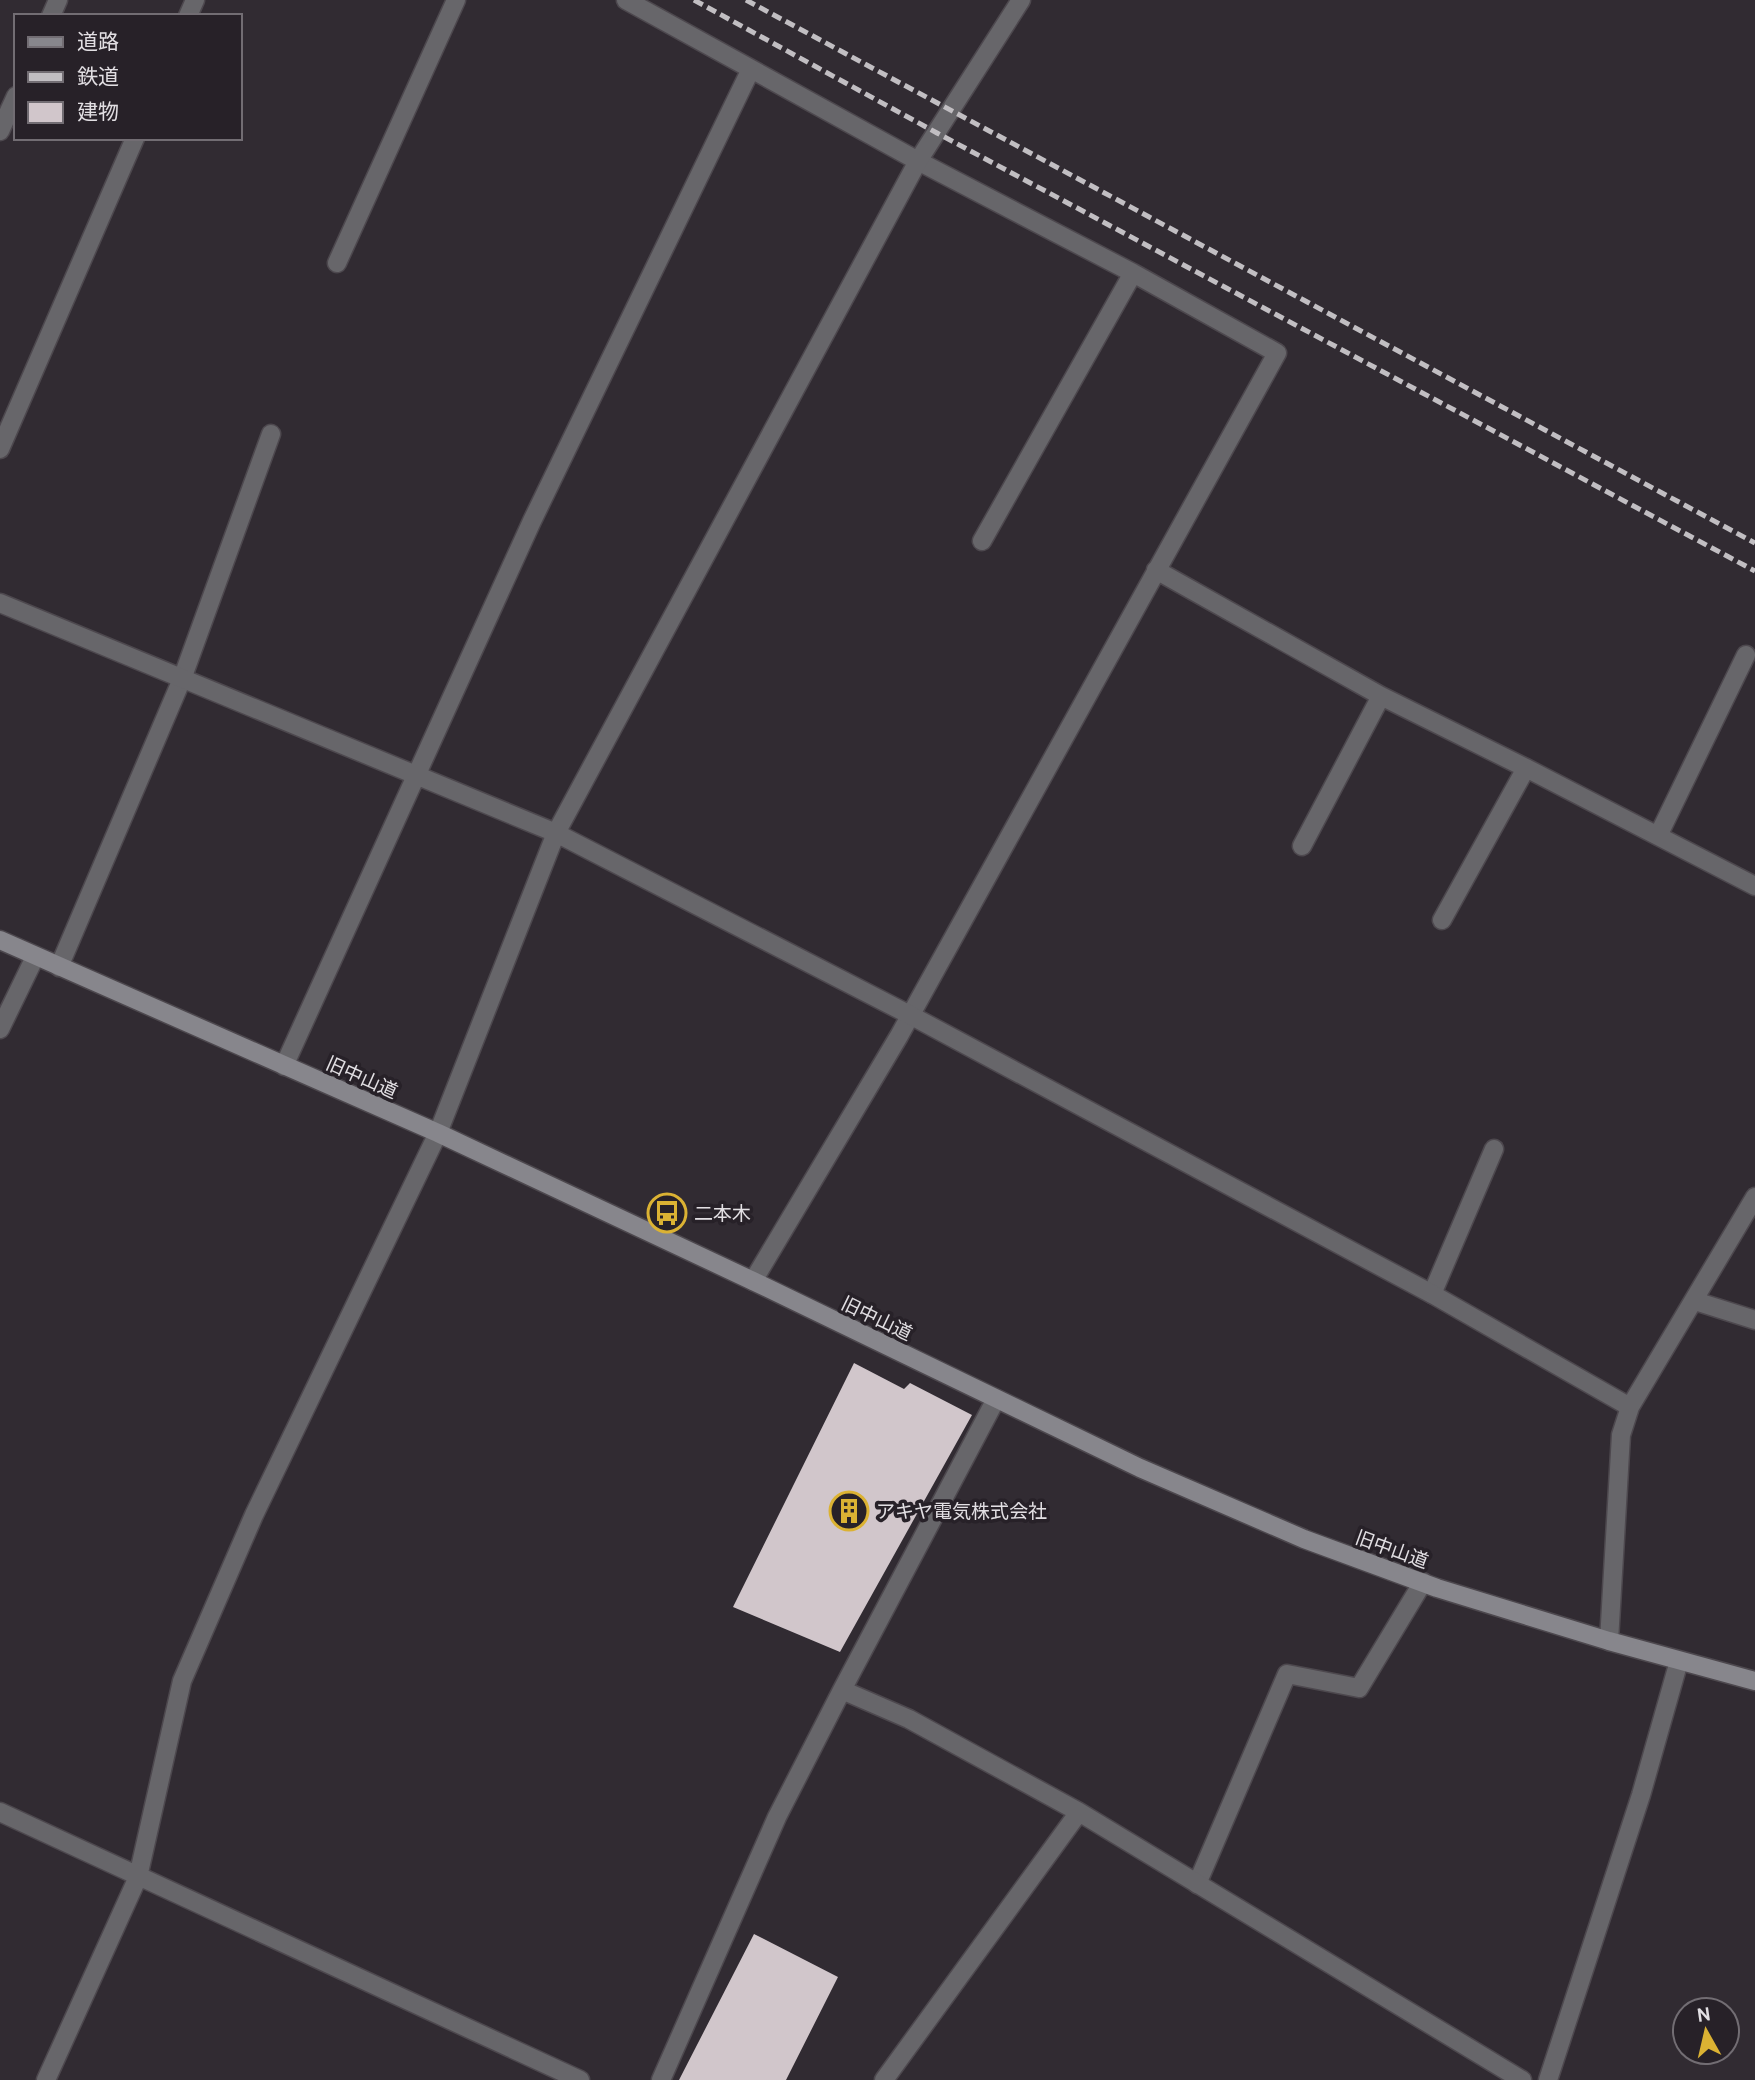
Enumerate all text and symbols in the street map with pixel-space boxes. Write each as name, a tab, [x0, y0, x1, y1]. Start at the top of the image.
legend	[14, 14, 242, 140]
text: 道路	[77, 29, 119, 54]
text: 鉄道	[77, 64, 119, 89]
text: 建物	[77, 99, 119, 124]
street label: 旧中山道	[322, 1051, 401, 1103]
bus stop icon: 二本木	[646, 1192, 688, 1234]
place label: 二本木	[694, 1202, 751, 1225]
street label: 旧中山道	[838, 1291, 916, 1345]
building icon: アキヤ電気株式会社	[828, 1490, 870, 1532]
place label: アキヤ電気株式会社	[876, 1500, 1047, 1523]
street label: 旧中山道	[1352, 1526, 1431, 1573]
north arrow	[1671, 1996, 1741, 2066]
text: N	[1695, 2002, 1712, 2027]

